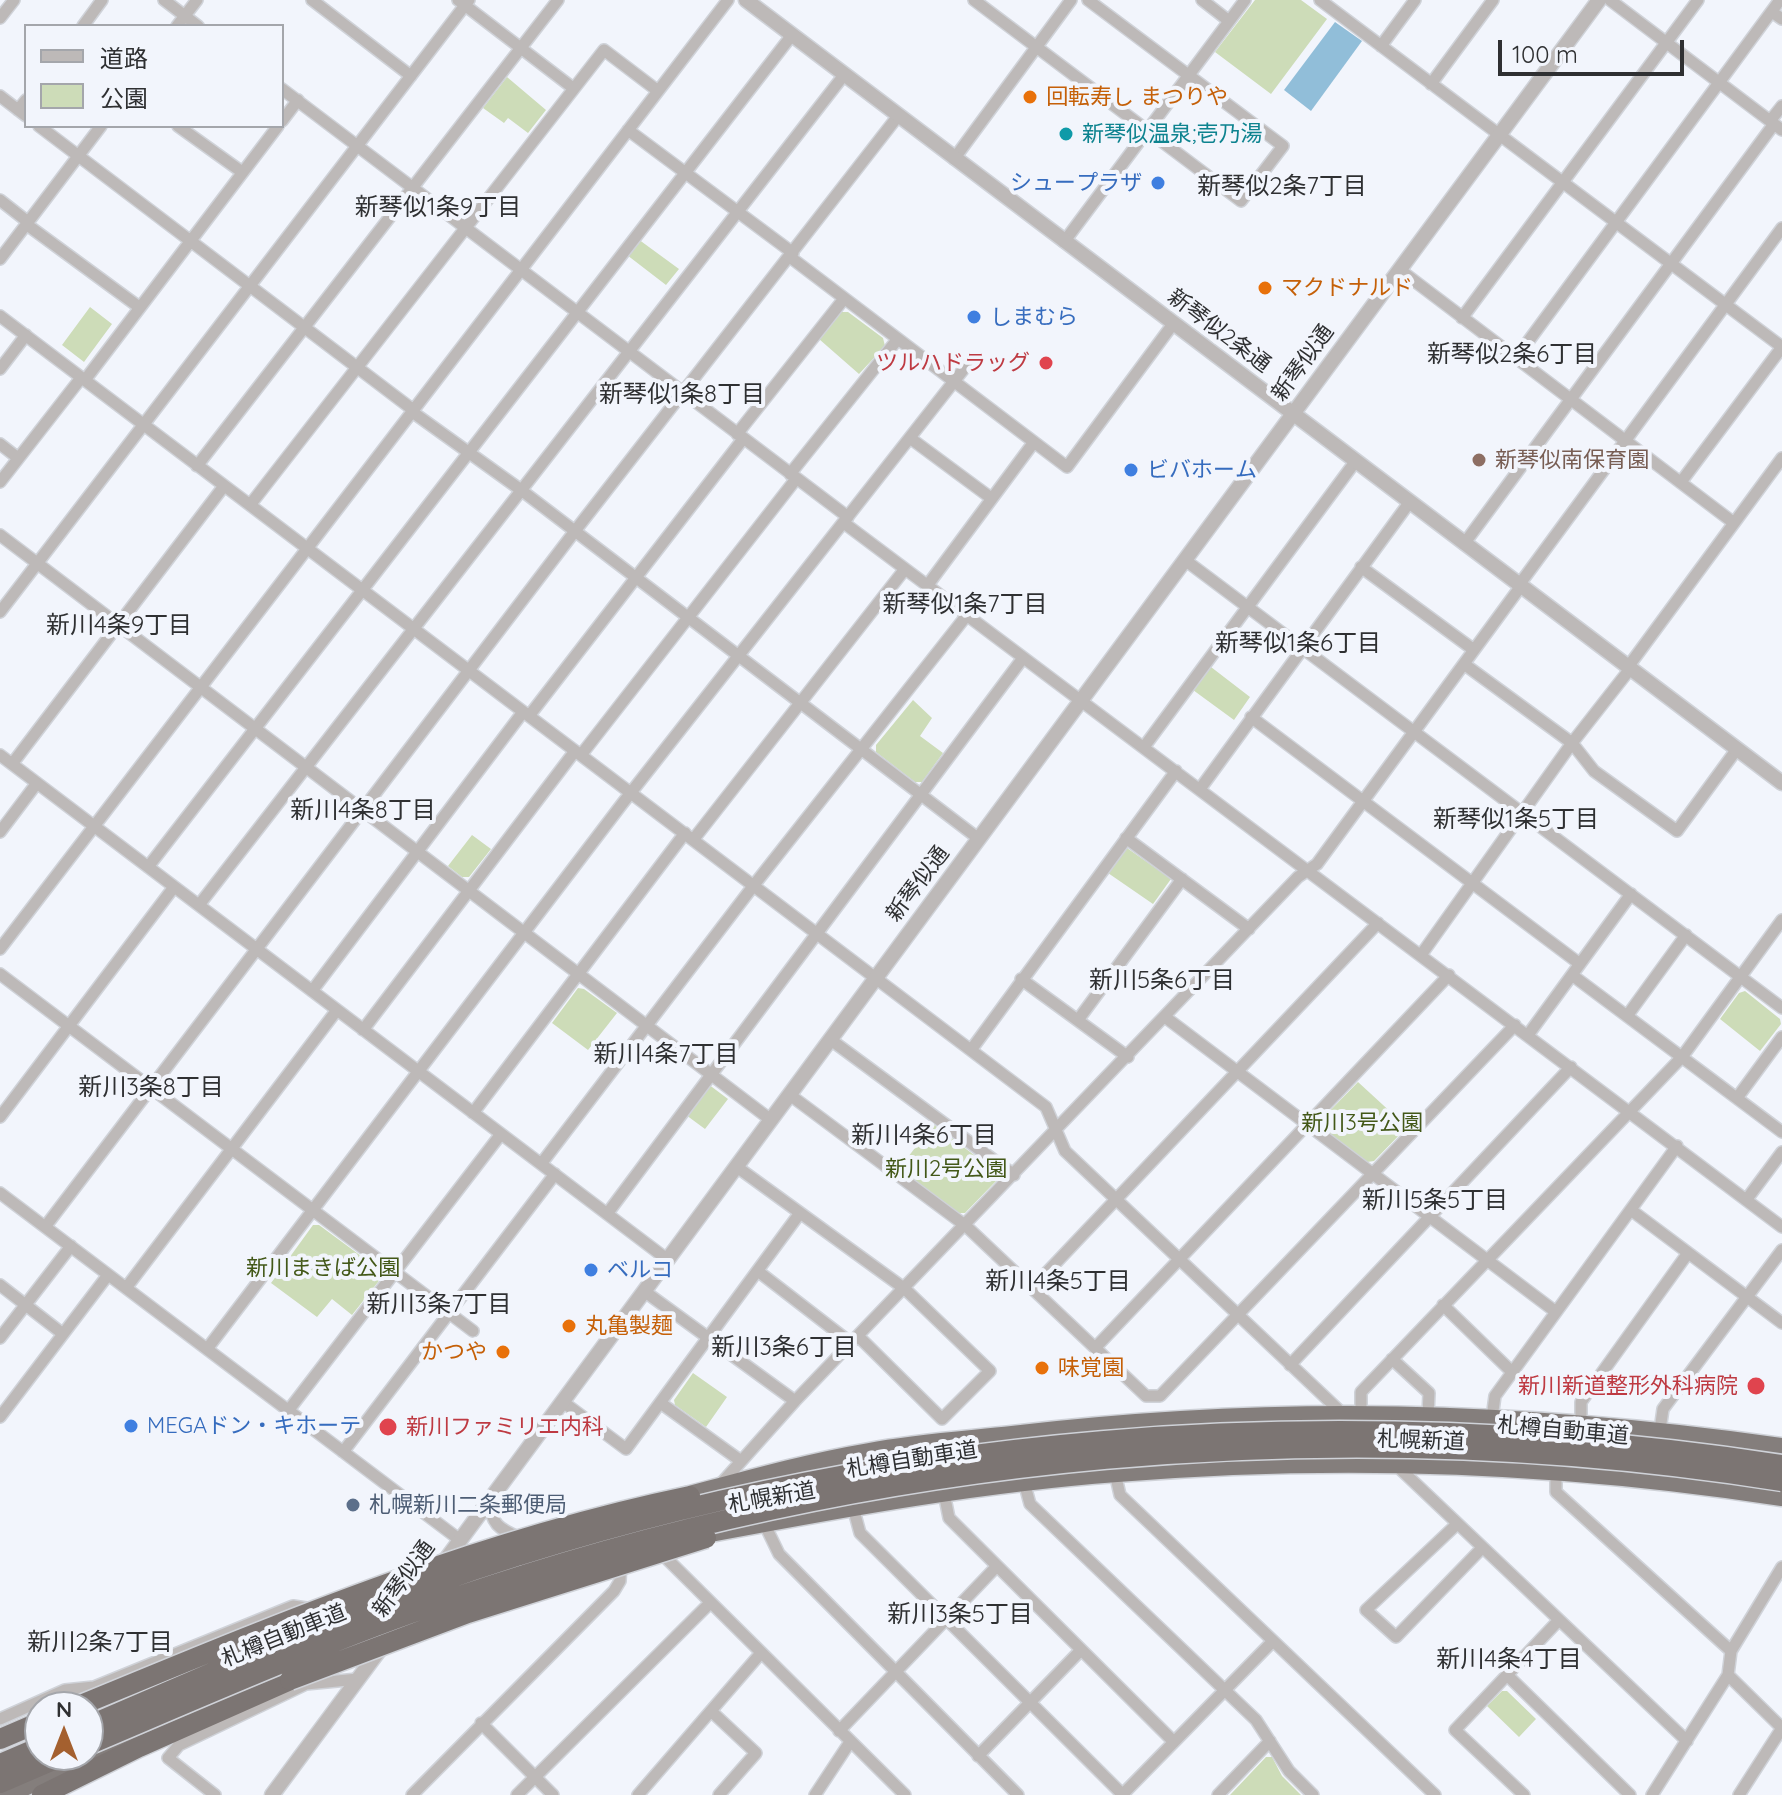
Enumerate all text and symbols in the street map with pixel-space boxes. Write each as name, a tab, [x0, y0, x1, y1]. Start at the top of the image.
legend	[24, 24, 284, 128]
scale bar	[1502, 24, 1688, 74]
text: 100 m	[1512, 39, 1578, 69]
text: 道路	[100, 43, 148, 73]
text: 公園	[100, 83, 148, 113]
place label: 回転寿し まつりや	[1046, 84, 1228, 110]
marker: 回転寿し まつりや	[1021, 88, 1039, 106]
place label: 新琴似温泉;壱乃湯	[1082, 121, 1262, 147]
marker: 新琴似温泉;壱乃湯	[1057, 125, 1075, 143]
place label: シュープラザ	[1010, 170, 1142, 196]
district label: 新琴似2条7丁目	[1197, 173, 1367, 201]
marker: シュープラザ	[1149, 174, 1167, 192]
district label: 新琴似1条9丁目	[355, 194, 521, 222]
place label: マクドナルド	[1281, 275, 1413, 301]
marker: マクドナルド	[1256, 279, 1274, 297]
street label: 新琴似2条通	[1162, 284, 1276, 378]
place label: しまむら	[990, 304, 1078, 330]
marker: しまむら	[965, 308, 983, 326]
street label: 新琴似通	[1266, 320, 1340, 406]
district label: 新琴似2条6丁目	[1427, 341, 1597, 369]
place label: ツルハドラッグ	[876, 350, 1030, 376]
marker: ツルハドラッグ	[1037, 354, 1055, 372]
district label: 新琴似1条8丁目	[599, 381, 765, 409]
place label: 新琴似南保育園	[1495, 447, 1649, 473]
marker: 新琴似南保育園	[1470, 451, 1488, 469]
place label: ビバホーム	[1147, 457, 1257, 483]
marker: ビバホーム	[1122, 461, 1140, 479]
district label: 新琴似1条7丁目	[882, 591, 1048, 619]
district label: 新川4条9丁目	[46, 612, 192, 640]
district label: 新琴似1条6丁目	[1215, 630, 1381, 658]
district label: 新川4条8丁目	[290, 797, 436, 825]
district label: 新琴似1条5丁目	[1433, 806, 1599, 834]
street label: 新琴似通	[881, 841, 955, 927]
district label: 新川5条6丁目	[1089, 967, 1235, 995]
district label: 新川4条7丁目	[594, 1041, 738, 1069]
district label: 新川3条8丁目	[78, 1074, 224, 1102]
park label: 新川3号公園	[1301, 1110, 1423, 1136]
district label: 新川4条6丁目	[851, 1122, 997, 1150]
park label: 新川2号公園	[885, 1156, 1007, 1182]
district label: 新川5条5丁目	[1362, 1187, 1508, 1215]
park label: 新川まきば公園	[246, 1255, 400, 1281]
place label: ベルコ	[607, 1257, 673, 1283]
marker: ベルコ	[582, 1261, 600, 1279]
district label: 新川4条5丁目	[985, 1268, 1131, 1296]
district label: 新川3条7丁目	[367, 1291, 511, 1319]
place label: 丸亀製麺	[585, 1313, 673, 1339]
marker: 丸亀製麺	[560, 1317, 578, 1335]
district label: 新川3条6丁目	[711, 1334, 857, 1362]
place label: かつや	[421, 1339, 487, 1365]
marker: かつや	[494, 1343, 512, 1361]
place label: 味覚園	[1058, 1355, 1124, 1381]
marker: 味覚園	[1033, 1359, 1051, 1377]
place label: 新川新道整形外科病院	[1518, 1373, 1738, 1399]
marker: 新川新道整形外科病院	[1745, 1375, 1767, 1397]
street label: 札樽自動車道	[1496, 1412, 1630, 1450]
place label: MEGAドン・キホーテ	[147, 1413, 361, 1439]
place label: 新川ファミリエ内科	[406, 1414, 604, 1440]
marker: 新川ファミリエ内科	[377, 1416, 399, 1438]
marker: MEGAドン・キホーテ	[122, 1417, 140, 1435]
street label: 札幌新道	[1377, 1426, 1465, 1456]
street label: 札樽自動車道	[845, 1437, 979, 1483]
street label: 札幌新道	[726, 1477, 818, 1519]
place label: 札幌新川二条郵便局	[369, 1492, 567, 1518]
marker: 札幌新川二条郵便局	[344, 1496, 362, 1514]
street label: 新琴似通	[367, 1536, 441, 1622]
street label: 札樽自動車道	[218, 1599, 350, 1673]
district label: 新川3条5丁目	[887, 1601, 1033, 1629]
district label: 新川2条7丁目	[27, 1629, 173, 1657]
district label: 新川4条4丁目	[1436, 1646, 1582, 1674]
north arrow	[24, 1691, 104, 1771]
text: N	[56, 1695, 72, 1723]

